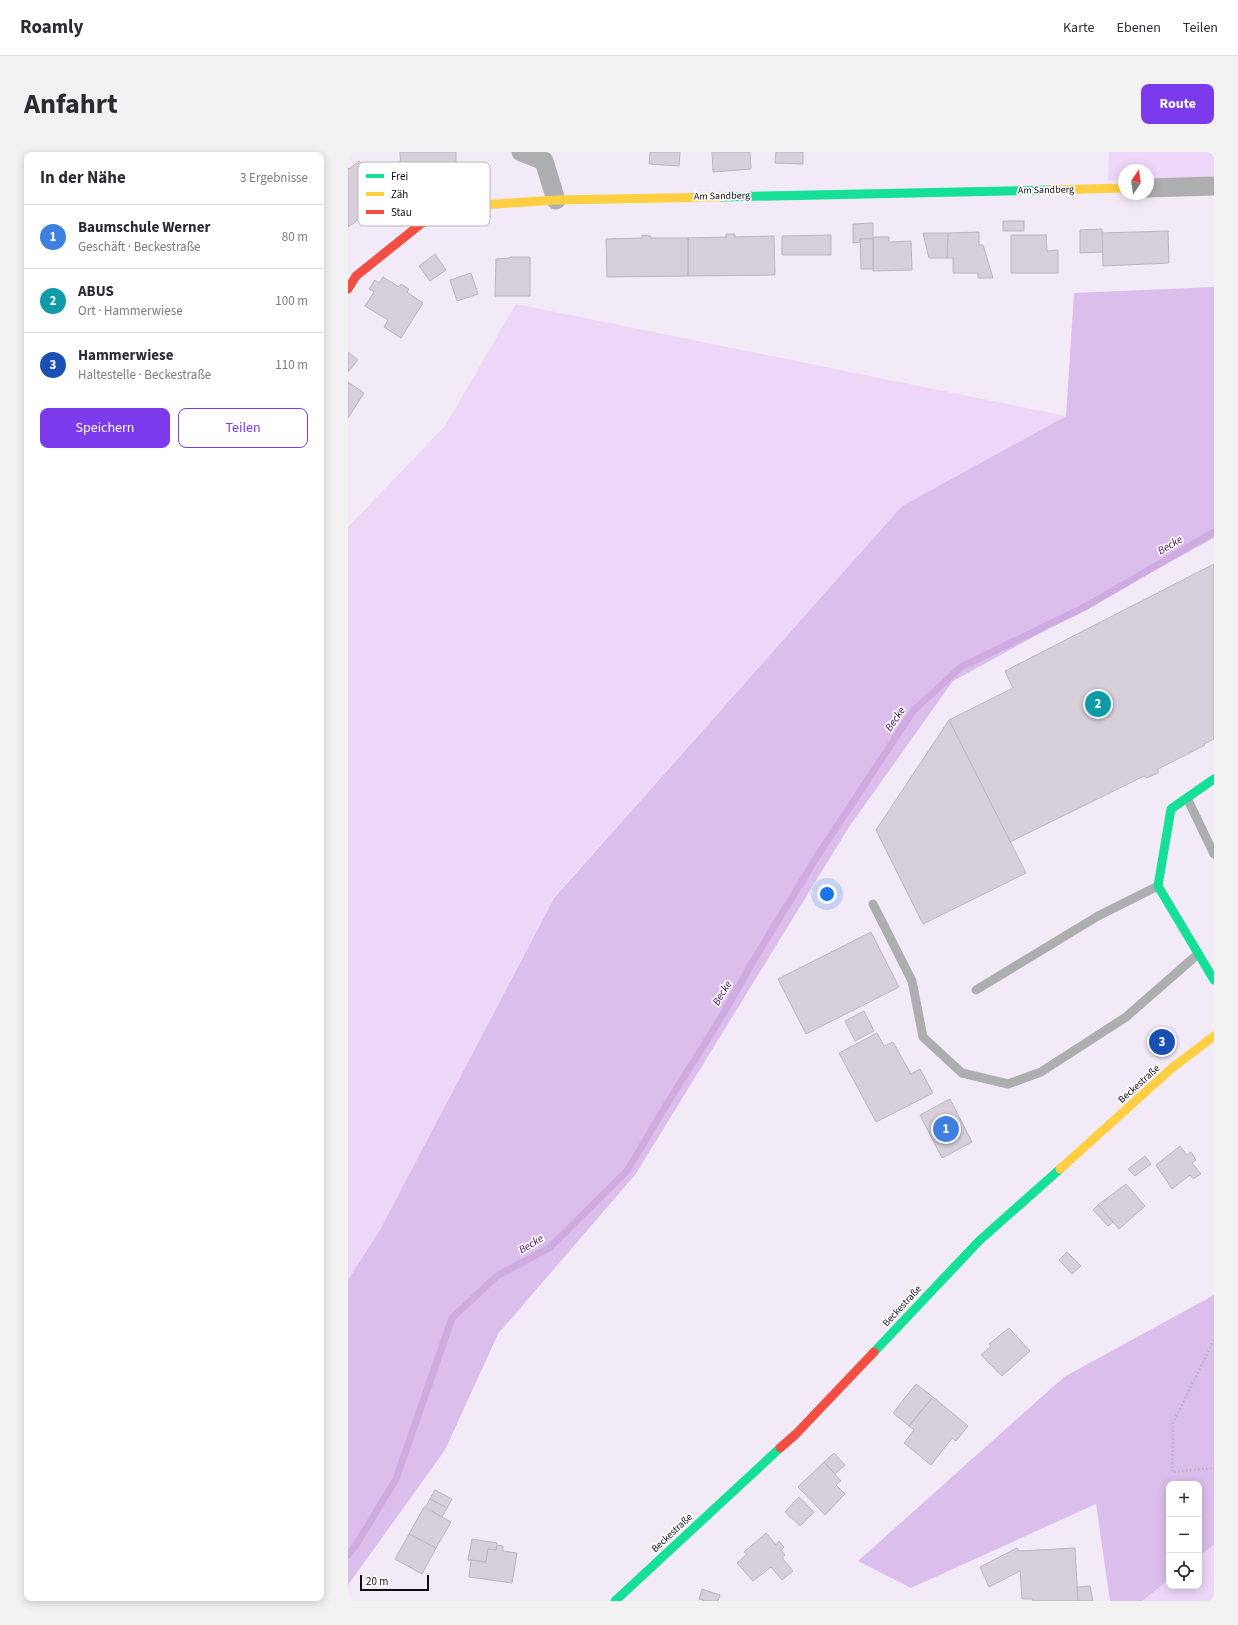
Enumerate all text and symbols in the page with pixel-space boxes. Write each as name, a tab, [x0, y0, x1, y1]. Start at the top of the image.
text: Roamly	[20, 14, 83, 41]
text: Karte	[1063, 18, 1095, 38]
text: Ebenen	[1117, 18, 1161, 38]
text: Teilen	[1183, 18, 1218, 38]
text: Anfahrt	[24, 84, 118, 124]
button: Route	[1141, 84, 1214, 124]
legend	[358, 162, 490, 226]
north arrow	[1118, 164, 1154, 200]
text: In der Nähe	[40, 166, 126, 190]
text: 3 Ergebnisse	[240, 169, 308, 187]
text: Frei	[391, 169, 408, 184]
street label: Am Sandberg	[1018, 183, 1074, 197]
text: Zäh	[391, 187, 408, 202]
street label: Am Sandberg	[694, 189, 750, 203]
text: Stau	[391, 205, 412, 220]
text: Baumschule Werner	[78, 217, 210, 238]
text: 1	[50, 228, 56, 246]
text: 80 m	[282, 228, 308, 246]
text: Geschäft · Beckestraße	[78, 238, 201, 256]
text: ABUS	[78, 281, 114, 302]
text: 2	[50, 292, 56, 310]
text: 100 m	[275, 292, 308, 310]
text: Ort · Hammerwiese	[78, 302, 183, 320]
text: Hammerwiese	[78, 345, 174, 366]
text: 3	[50, 356, 56, 374]
text: 110 m	[275, 356, 308, 374]
text: Haltestelle · Beckestraße	[78, 366, 211, 384]
button: Speichern	[40, 408, 170, 448]
button: Teilen	[178, 408, 308, 448]
water label: Becke	[1155, 532, 1185, 558]
pin: 2	[1085, 689, 1111, 719]
water label: Becke	[881, 704, 909, 734]
your location	[817, 884, 837, 904]
water label: Becke	[709, 978, 735, 1008]
pin: 3	[1149, 1027, 1175, 1057]
street label: Beckestraße	[1115, 1062, 1163, 1106]
pin: 1	[933, 1114, 959, 1144]
water label: Becke	[516, 1231, 546, 1257]
street label: Beckestraße	[879, 1282, 925, 1330]
map controls	[1166, 1481, 1202, 1589]
button: +	[1166, 1481, 1202, 1517]
street label: Beckestraße	[648, 1510, 696, 1556]
button: −	[1166, 1517, 1202, 1553]
button: locate	[1166, 1553, 1202, 1589]
scale bar	[360, 1573, 429, 1592]
text: 20 m	[366, 1574, 388, 1589]

